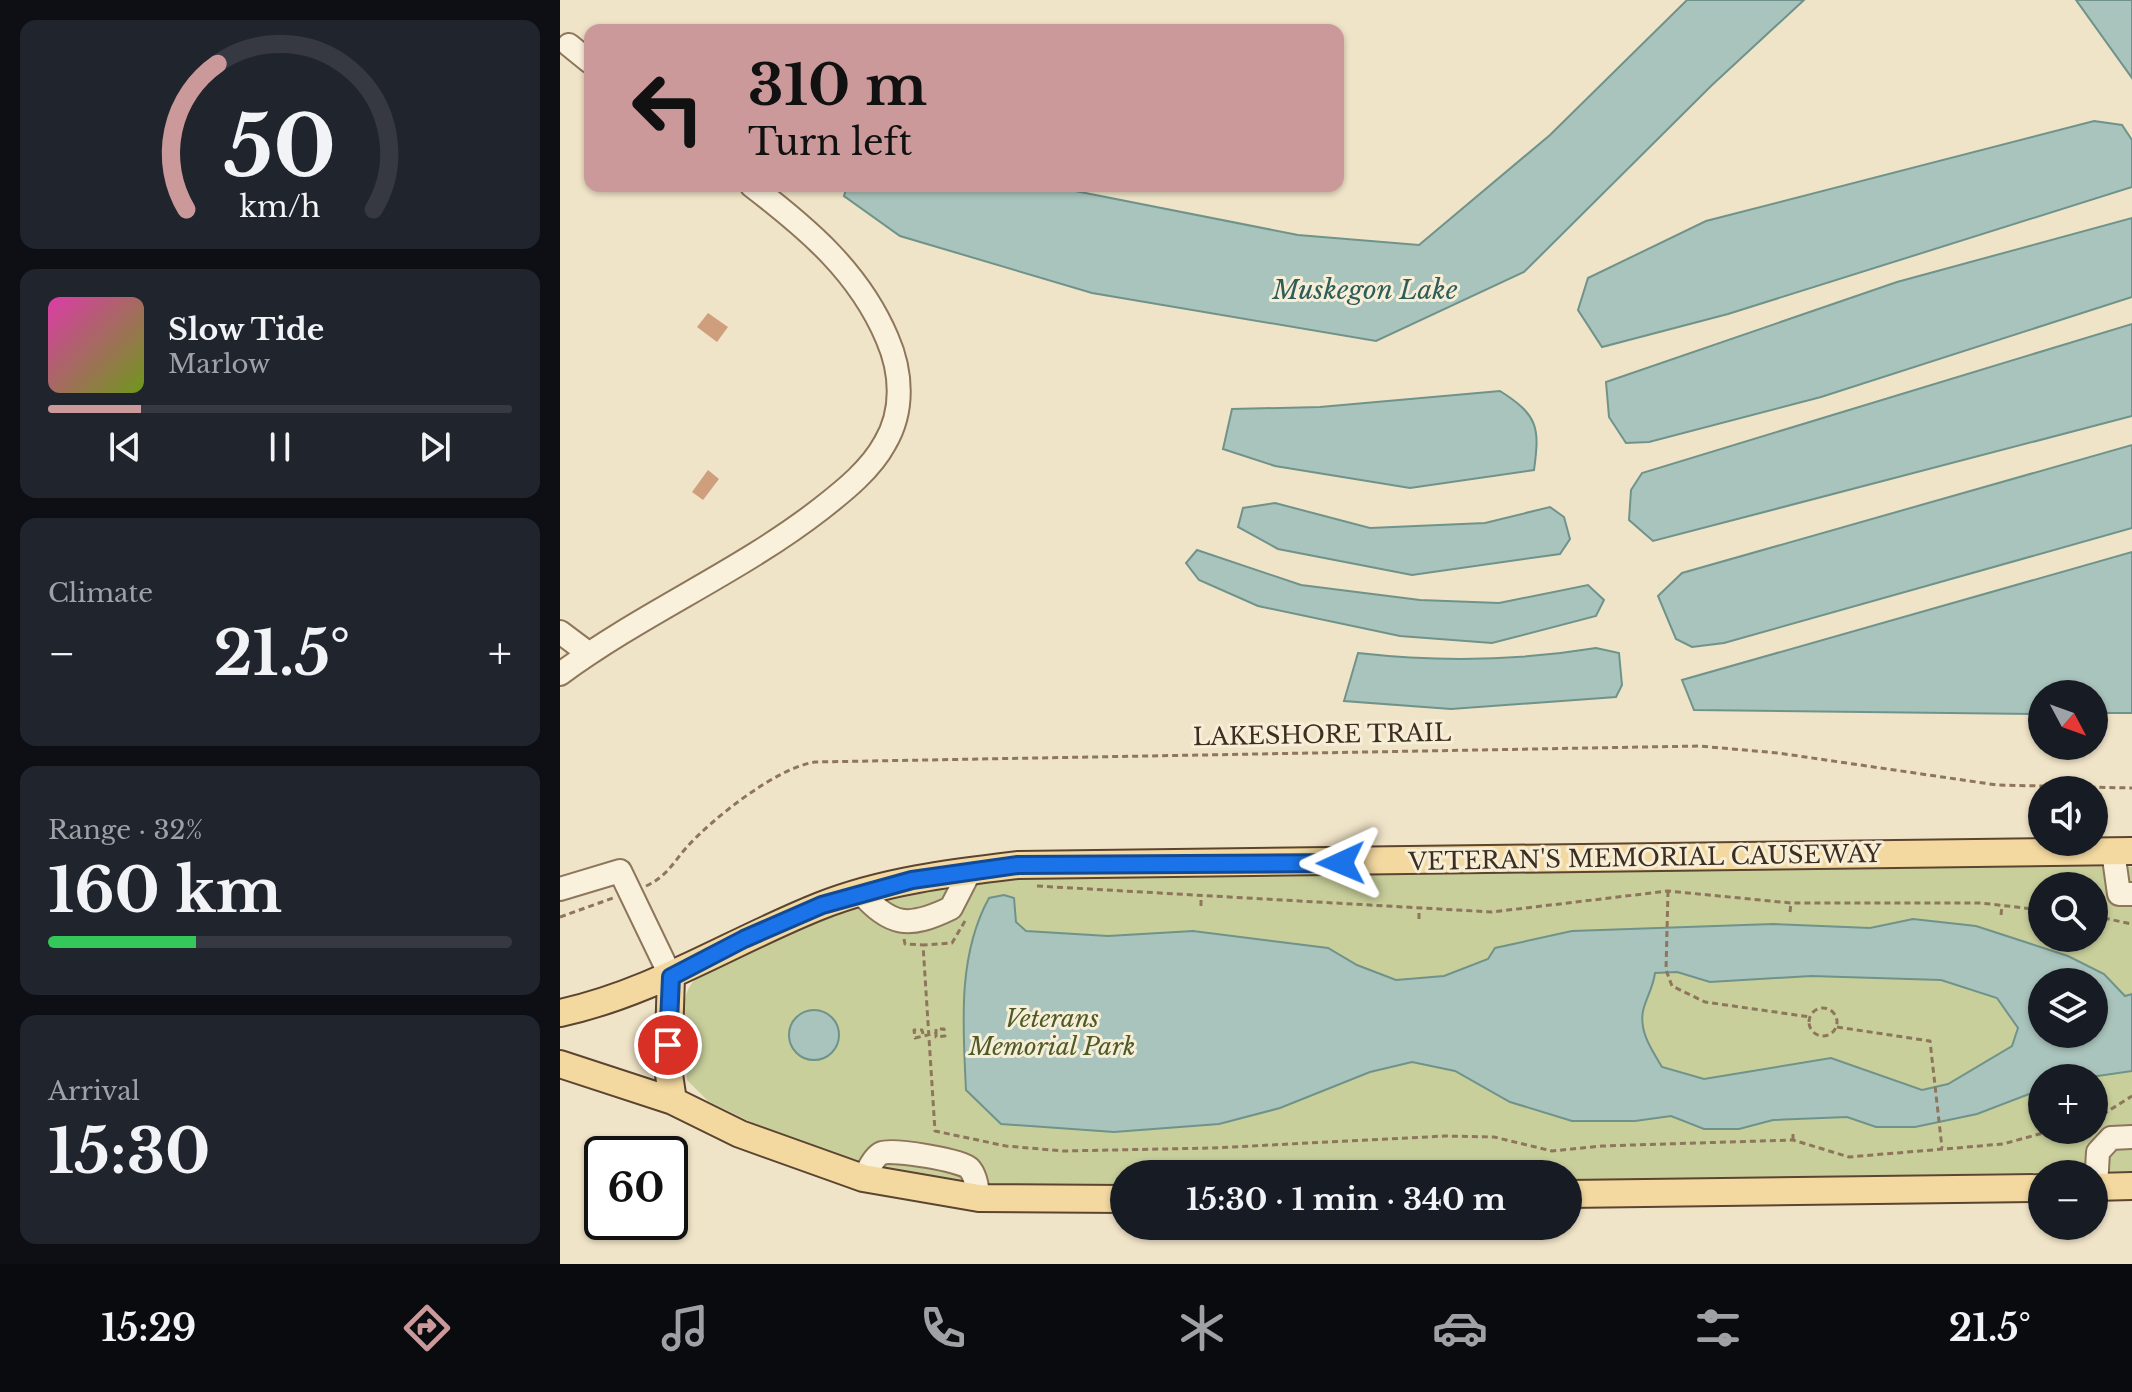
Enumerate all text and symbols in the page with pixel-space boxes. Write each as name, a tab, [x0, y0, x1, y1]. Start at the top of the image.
text: 310 m	[748, 51, 927, 120]
icon: left	[616, 56, 720, 160]
text: 50	[224, 95, 336, 198]
text: Turn left	[748, 120, 912, 165]
text: km/h	[239, 190, 321, 226]
water label: Muskegon Lake	[1271, 274, 1458, 306]
text: Slow Tide	[168, 311, 324, 348]
text: Marlow	[168, 348, 270, 380]
icon: previous	[103, 425, 147, 469]
icon: pause	[258, 425, 302, 469]
icon: next	[413, 425, 457, 469]
text: Climate	[48, 577, 153, 609]
text: 21.5°	[214, 617, 350, 691]
text: −	[48, 626, 76, 681]
text: +	[488, 626, 512, 681]
north arrow	[2028, 680, 2108, 760]
map controls	[2028, 680, 2108, 1240]
street label: LAKESHORE TRAIL	[1193, 718, 1451, 751]
button: sound	[2028, 776, 2108, 856]
text: Range · 32%	[48, 814, 203, 846]
position arrow	[1299, 821, 1383, 905]
street label: VETERAN'S MEMORIAL CAUSEWAY	[1407, 839, 1882, 876]
text: 160 km	[48, 854, 282, 928]
button: search	[2028, 872, 2108, 952]
button: layers	[2028, 968, 2108, 1048]
park label: Veterans Memorial Park	[968, 1004, 1135, 1061]
pin	[634, 1011, 702, 1079]
icon: arrive	[646, 1023, 690, 1067]
button: +	[2028, 1064, 2108, 1144]
text: Arrival	[48, 1075, 140, 1107]
text: 15:30	[48, 1115, 210, 1189]
speed limit sign: 60	[584, 1136, 688, 1240]
button: −	[2028, 1160, 2108, 1240]
text: 15:30 · 1 min · 340 m	[1186, 1181, 1506, 1218]
icon: directions	[399, 1300, 455, 1356]
icon: music	[657, 1300, 713, 1356]
icon: phone	[915, 1300, 971, 1356]
icon: climate	[1174, 1300, 1230, 1356]
icon: car	[1432, 1300, 1488, 1356]
icon: filters	[1690, 1300, 1746, 1356]
text: 15:29	[101, 1306, 196, 1351]
text: 21.5°	[1949, 1306, 2031, 1351]

